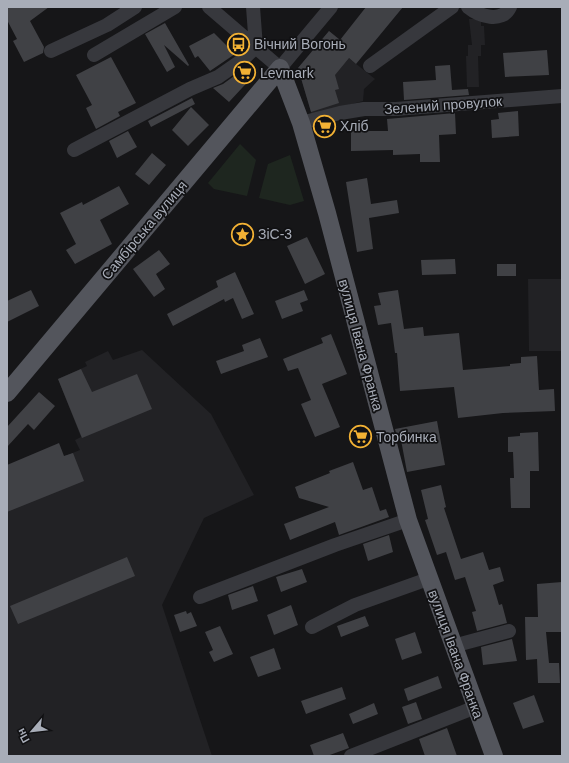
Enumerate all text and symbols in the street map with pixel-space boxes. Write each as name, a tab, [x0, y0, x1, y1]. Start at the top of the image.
bus stop icon: Вічний Вогонь	[226, 31, 252, 57]
place label: Вічний Вогонь	[254, 36, 346, 52]
supermarket icon: Levmark	[231, 60, 257, 86]
place label: Levmark	[260, 65, 315, 81]
street label: Зелений провулок	[383, 93, 503, 117]
supermarket icon: Хліб	[311, 113, 337, 139]
place label: Хліб	[340, 118, 369, 134]
street label: Самбірська вулиця	[98, 177, 190, 283]
place icon: ЗіС-3	[229, 221, 255, 247]
place label: ЗіС-3	[258, 226, 292, 242]
street label: вулиця Івана Франка	[336, 277, 386, 413]
supermarket icon: Торбинка	[348, 424, 374, 450]
place label: Торбинка	[376, 429, 437, 445]
street label: вулиця Івана Франка	[425, 587, 487, 721]
north arrow	[12, 711, 52, 751]
text: Пн	[14, 726, 32, 745]

